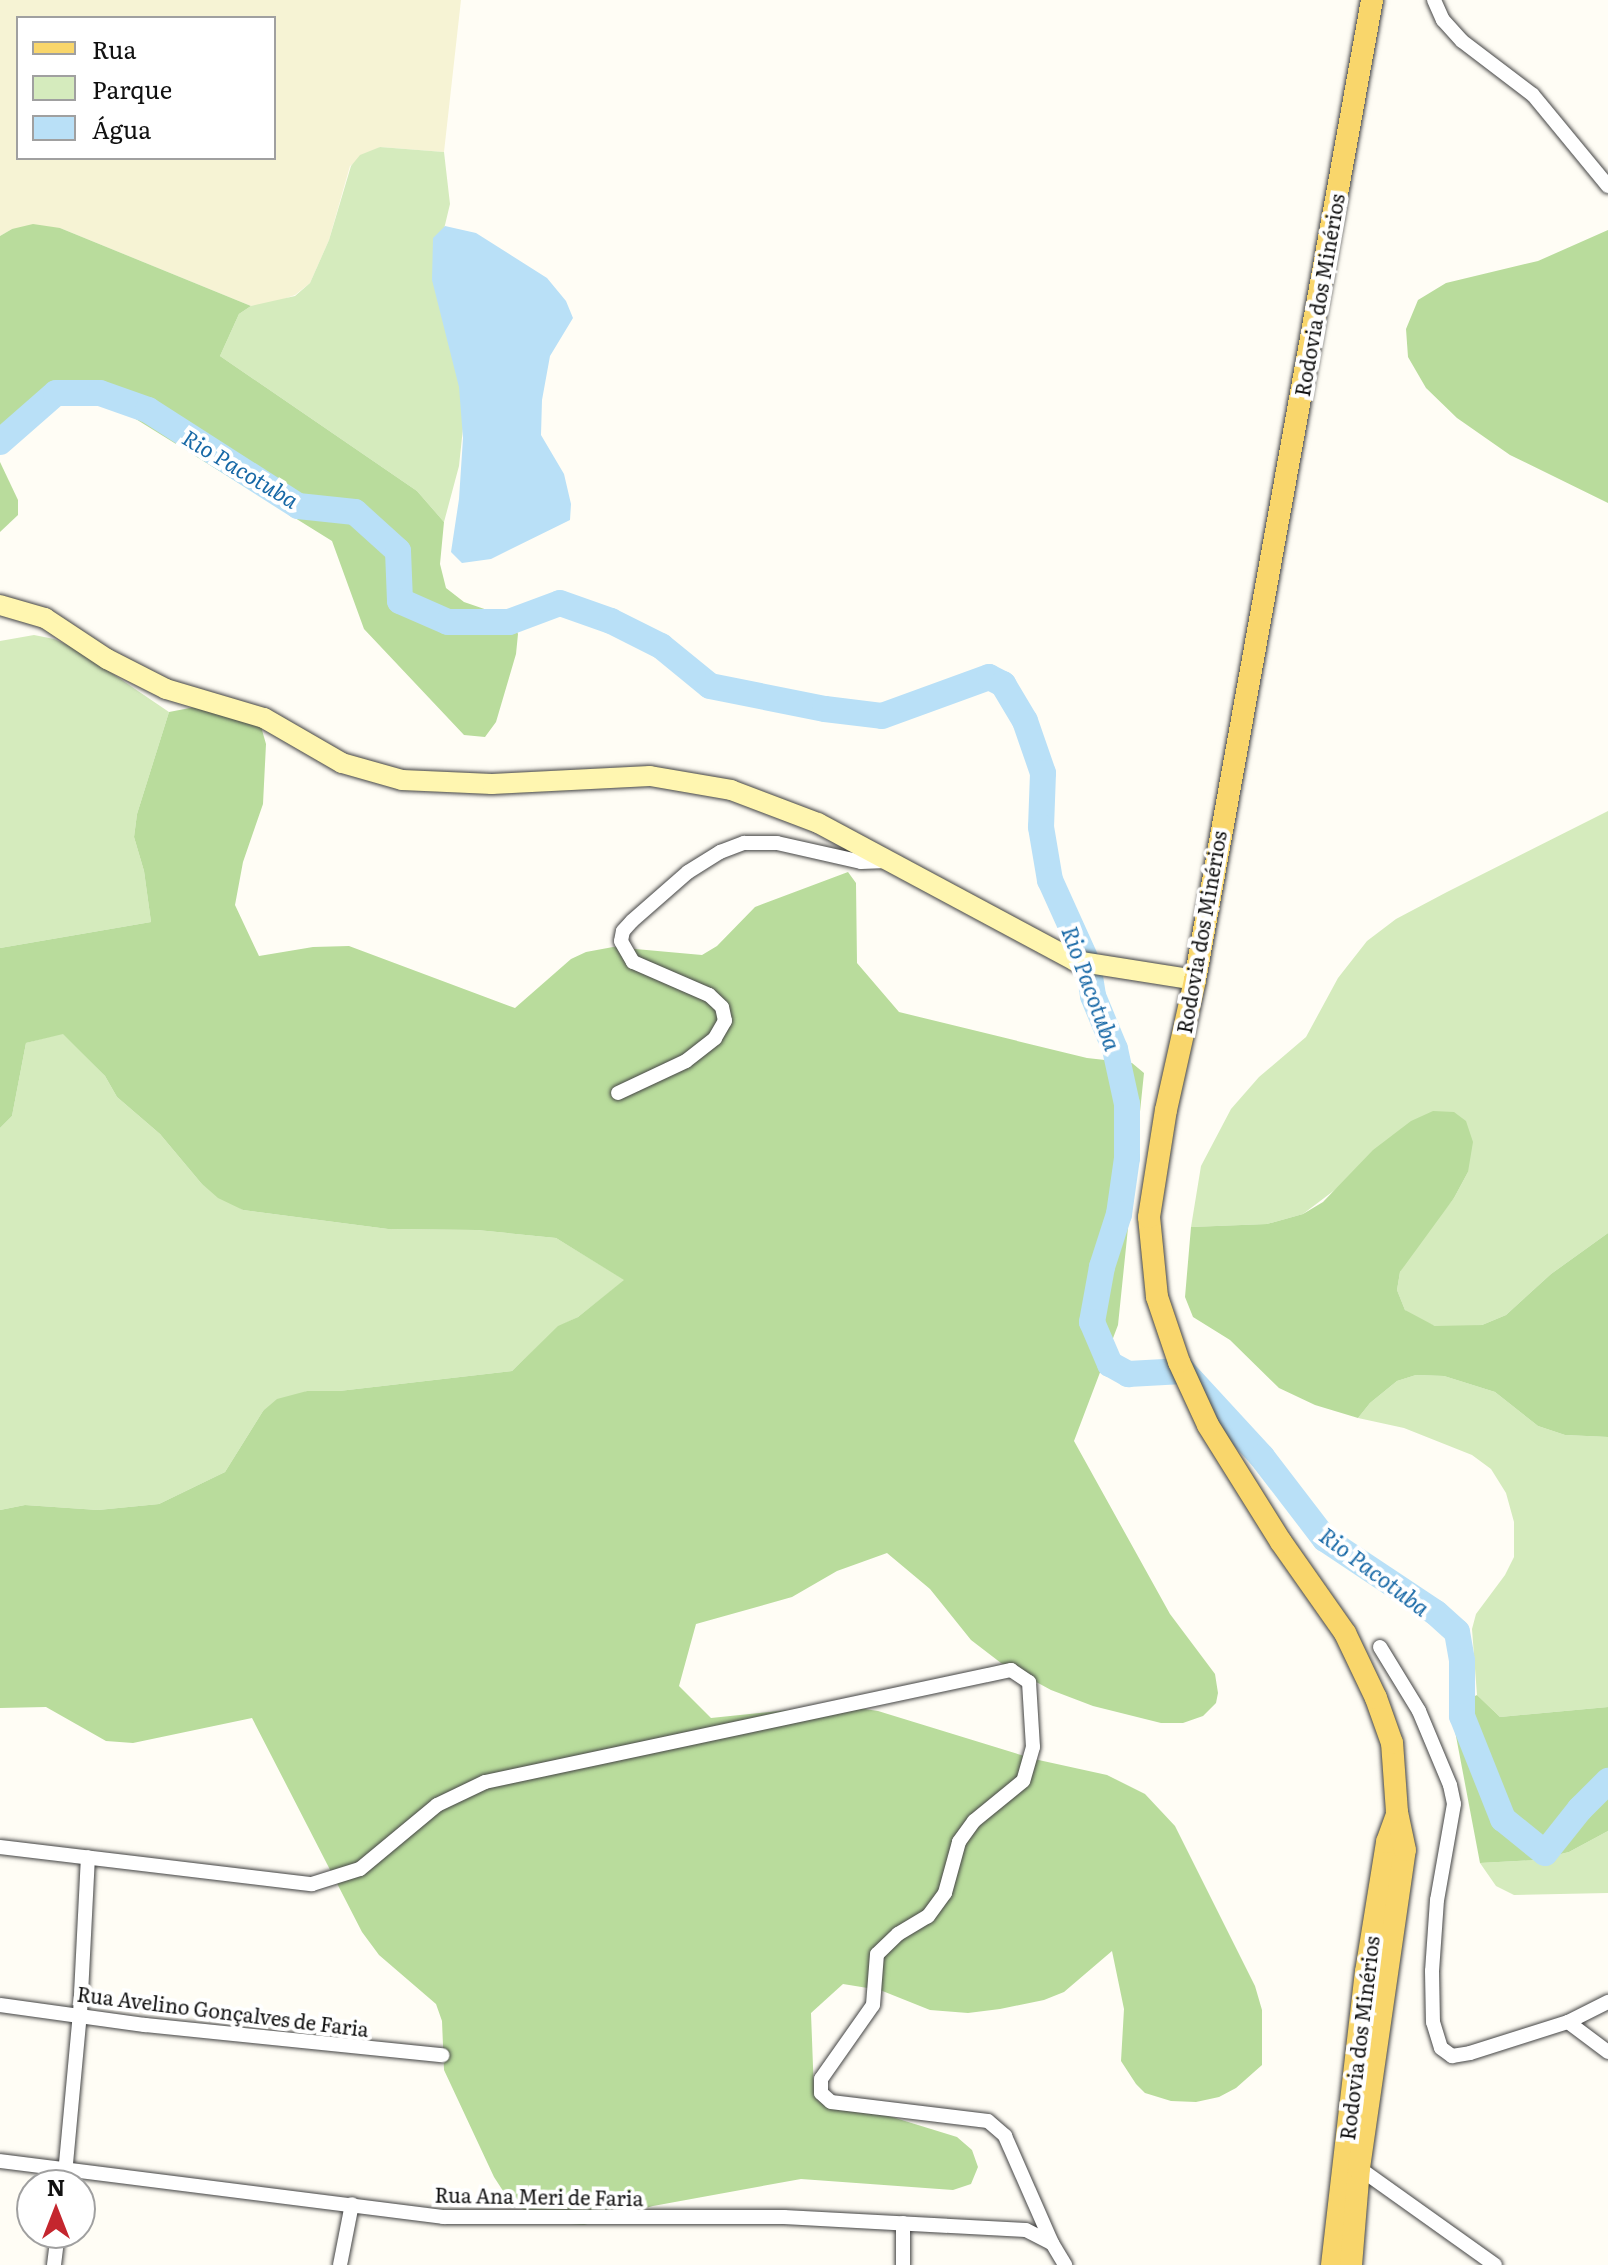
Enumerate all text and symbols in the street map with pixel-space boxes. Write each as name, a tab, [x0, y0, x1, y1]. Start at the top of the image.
legend	[16, 16, 276, 160]
text: Rua	[92, 31, 136, 66]
text: Parque	[92, 71, 172, 106]
text: Água	[92, 111, 151, 146]
street label: Rodovia dos Minérios	[1289, 192, 1349, 398]
water label: Rio Pacotuba	[178, 423, 304, 513]
street label: Rodovia dos Minérios	[1171, 829, 1231, 1035]
water label: Rio Pacotuba	[1057, 922, 1127, 1054]
water label: Rio Pacotuba	[1315, 1521, 1435, 1621]
street label: Rodovia dos Minérios	[1335, 1935, 1383, 2141]
street label: Rua Avelino Gonçalves de Faria	[76, 1981, 370, 2041]
north arrow	[16, 2169, 96, 2249]
text: N	[47, 2170, 65, 2203]
street label: Rua Ana Meri de Faria	[434, 2182, 644, 2210]

